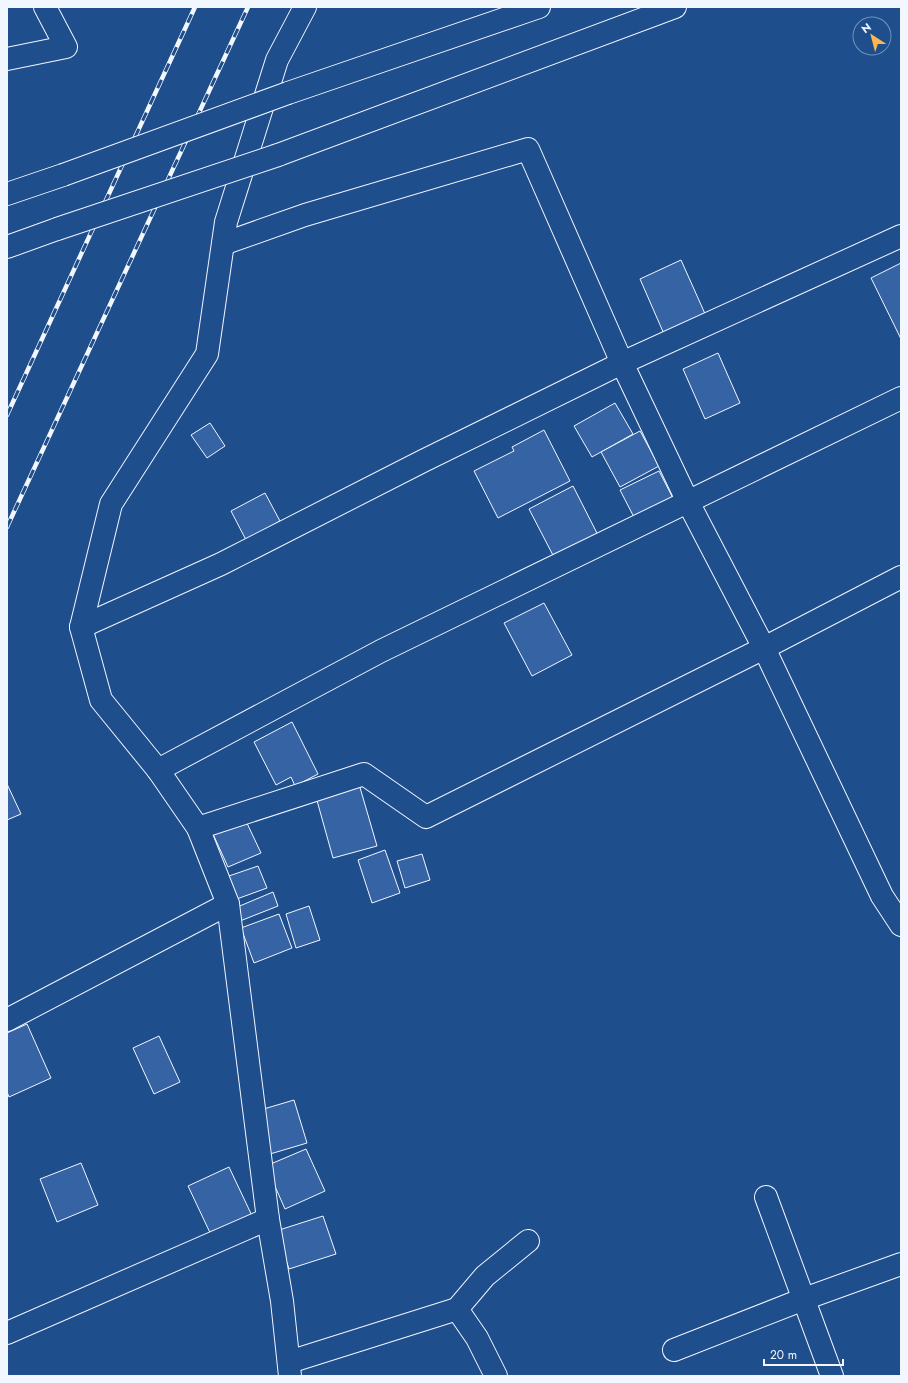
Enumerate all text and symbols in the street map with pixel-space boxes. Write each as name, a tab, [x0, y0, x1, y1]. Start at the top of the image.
north arrow	[852, 16, 892, 56]
text: N	[858, 19, 874, 37]
scale bar	[764, 1341, 843, 1367]
text: 20 m	[770, 1346, 797, 1364]

